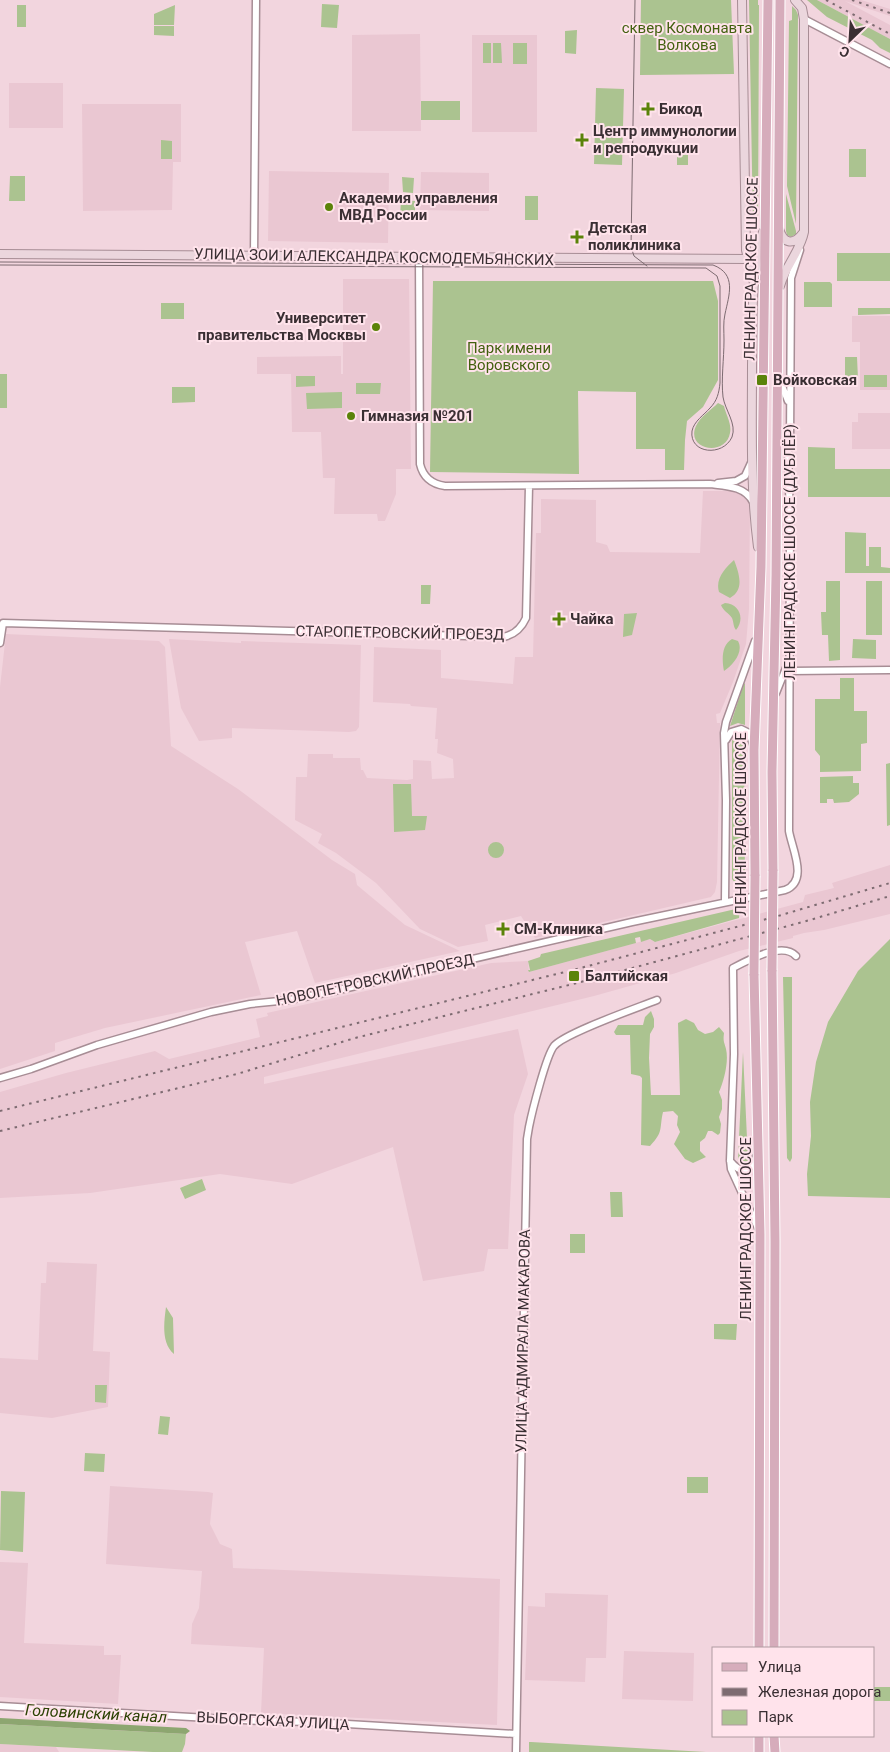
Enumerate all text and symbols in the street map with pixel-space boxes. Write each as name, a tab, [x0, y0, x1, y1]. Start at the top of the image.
north arrow	[825, 15, 875, 65]
park label: сквер Космонавта Волкова	[622, 19, 752, 54]
text: С	[837, 43, 852, 61]
place label: Бикод	[659, 100, 703, 118]
marker: Бикод	[641, 102, 655, 116]
place label: Центр иммунологии и репродукции	[593, 122, 737, 157]
marker: Центр иммунологии и репродукции	[575, 133, 589, 147]
street label: ЛЕНИНГРАДСКОЕ ШОССЕ	[740, 177, 762, 361]
place label: Академия управления МВД России	[339, 189, 498, 224]
marker: Академия управления МВД России	[323, 201, 335, 213]
place label: Детская поликлиника	[588, 219, 681, 254]
marker: Детская поликлиника	[570, 230, 584, 244]
street label: УЛИЦА ЗОИ И АЛЕКСАНДРА КОСМОДЕМЬЯНСКИХ	[194, 245, 555, 269]
place label: Университет правительства Москвы	[197, 309, 366, 344]
marker: Университет правительства Москвы	[370, 321, 382, 333]
park label: Парк имени Воровского	[467, 339, 551, 374]
place label: Войковская	[773, 371, 857, 389]
marker: Войковская	[755, 373, 769, 387]
place label: Гимназия №201	[361, 407, 474, 425]
marker: Гимназия №201	[345, 410, 357, 422]
street label: ЛЕНИНГРАДСКОЕ ШОССЕ (ДУБЛЁР)	[781, 424, 799, 680]
place label: Чайка	[570, 610, 613, 628]
marker: Чайка	[552, 612, 566, 626]
street label: СТАРОПЕТРОВСКИЙ ПРОЕЗД	[296, 622, 504, 644]
street label: ЛЕНИНГРАДСКОЕ ШОССЕ	[732, 732, 750, 916]
place label: СМ-Клиника	[514, 920, 603, 938]
marker: СМ-Клиника	[496, 922, 510, 936]
street label: НОВОПЕТРОВСКИЙ ПРОЕЗД	[274, 950, 476, 1010]
place label: Балтийская	[585, 967, 668, 985]
marker: Балтийская	[567, 969, 581, 983]
street label: ЛЕНИНГРАДСКОЕ ШОССЕ	[737, 1137, 755, 1321]
street label: УЛИЦА АДМИРАЛА МАКАРОВА	[512, 1229, 534, 1453]
legend	[712, 1647, 875, 1737]
text: Улица	[758, 1658, 801, 1676]
text: Железная дорога	[758, 1683, 881, 1701]
water label: Головинский канал	[25, 1700, 167, 1727]
street label: ВЫБОРГСКАЯ УЛИЦА	[196, 1708, 350, 1734]
text: Парк	[758, 1708, 793, 1726]

